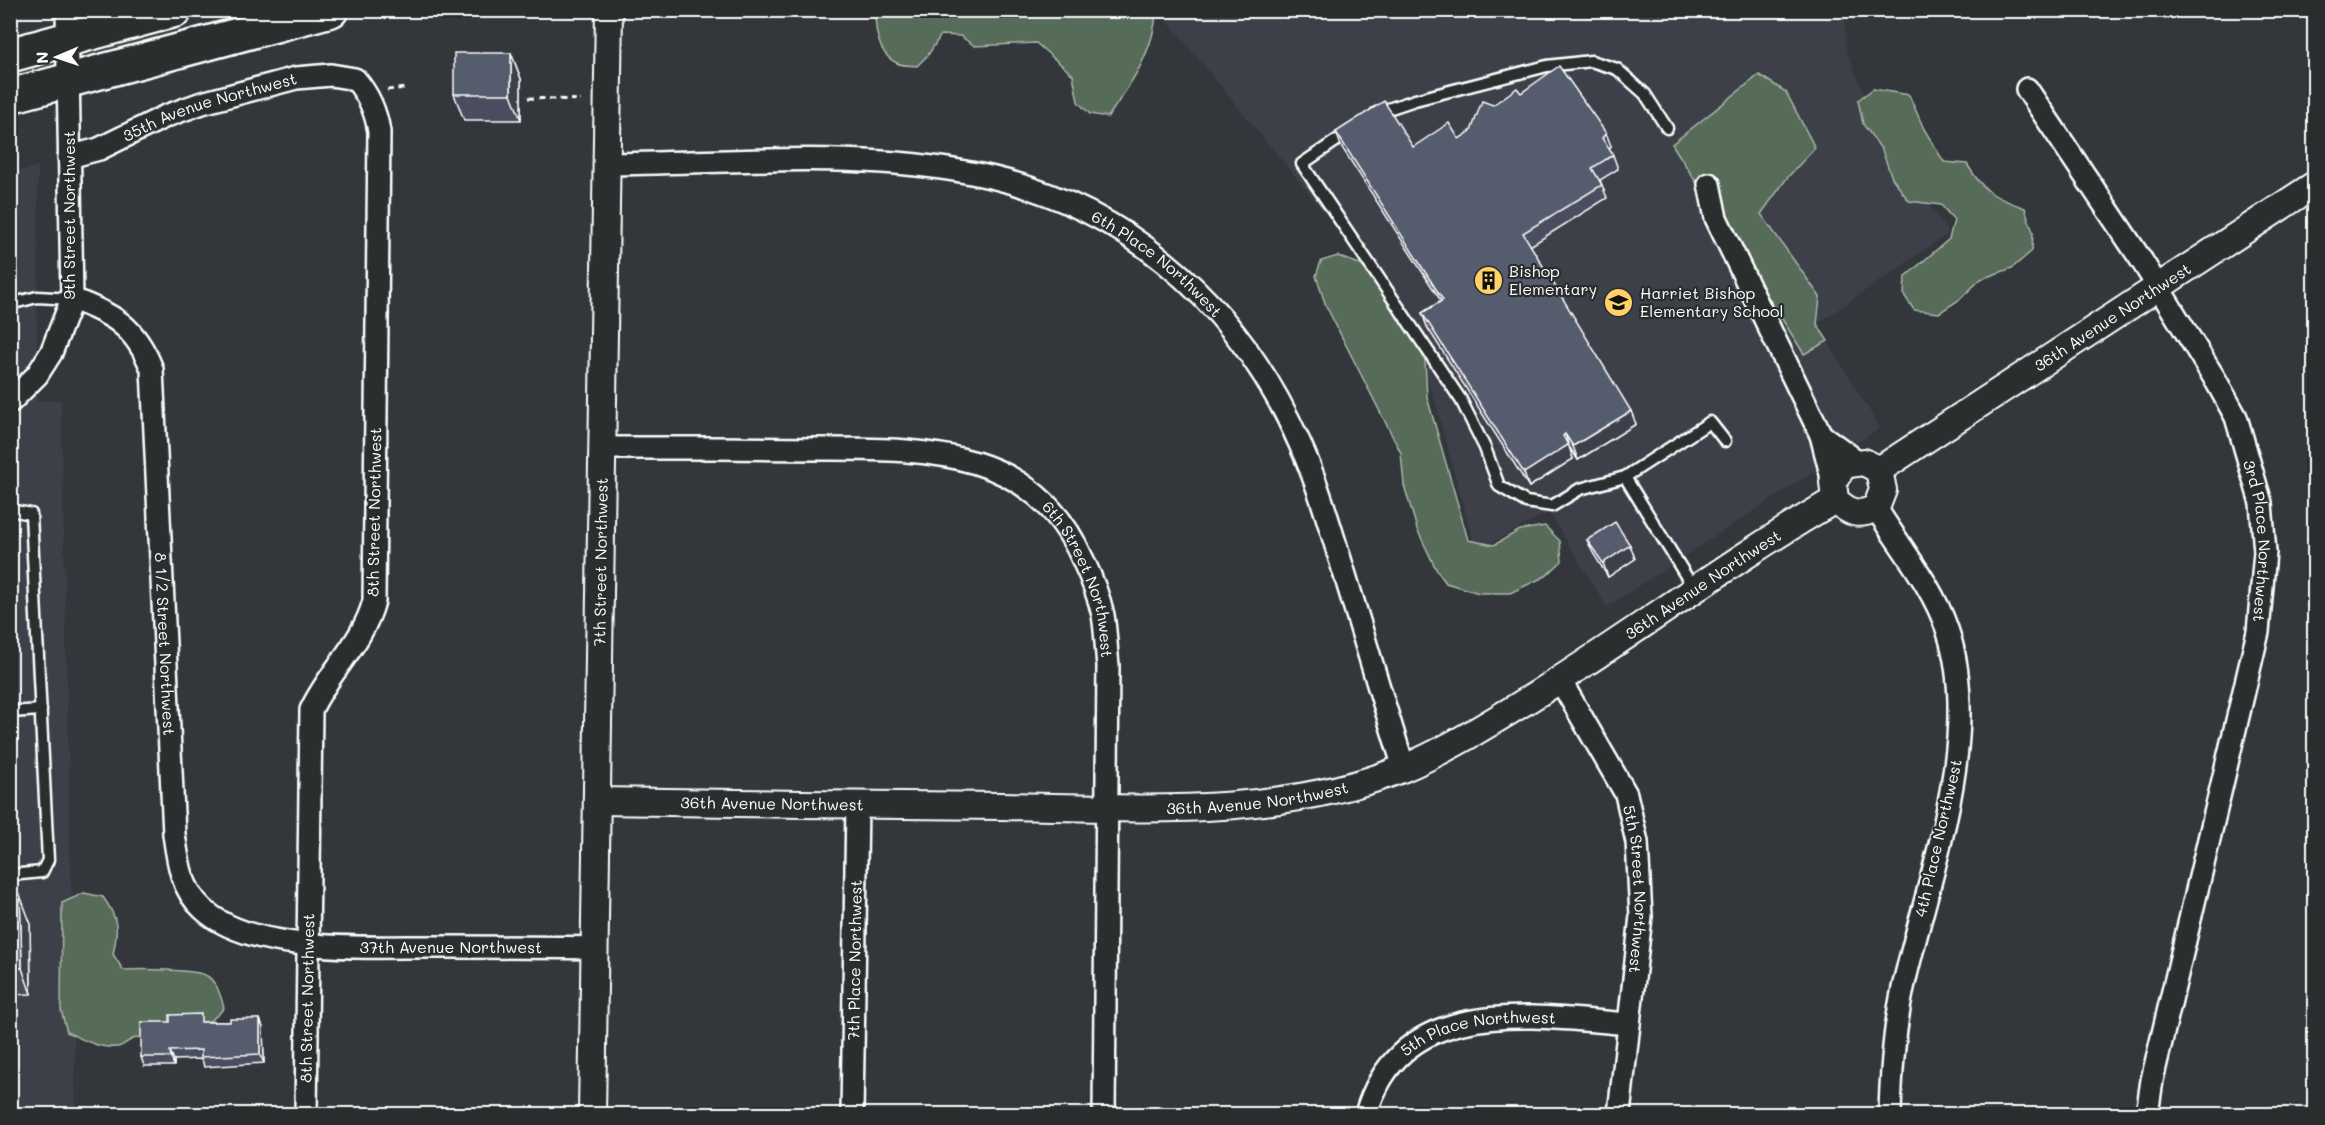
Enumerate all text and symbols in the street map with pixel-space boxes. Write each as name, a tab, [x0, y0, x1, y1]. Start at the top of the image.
north arrow	[27, 27, 87, 87]
text: N	[31, 51, 52, 64]
street label: 35th Avenue Northwest	[119, 67, 299, 146]
street label: 9th Street Northwest	[58, 130, 79, 300]
street label: 6th Place Northwest	[1088, 205, 1227, 321]
street label: 36th Avenue Northwest	[2030, 258, 2195, 376]
place label: Bishop Elementary	[1509, 260, 1597, 299]
building icon: Bishop Elementary	[1472, 264, 1504, 296]
place label: Harriet Bishop Elementary School	[1640, 282, 1784, 321]
school or university icon: Harriet Bishop Elementary School	[1603, 286, 1635, 318]
street label: 8th Street Northwest	[362, 427, 385, 597]
street label: 3rd Place Northwest	[2239, 457, 2276, 623]
street label: 7th Street Northwest	[588, 478, 612, 647]
street label: 6th Street Northwest	[1038, 496, 1118, 658]
street label: 36th Avenue Northwest	[1621, 524, 1785, 644]
street label: 8 1/2 Street Northwest	[151, 552, 180, 736]
street label: 4th Place Northwest	[1909, 757, 1966, 919]
street label: 36th Avenue Northwest	[1166, 776, 1350, 818]
street label: 36th Avenue Northwest	[680, 791, 864, 815]
street label: 5th Street Northwest	[1619, 803, 1652, 974]
street label: 7th Place Northwest	[842, 879, 866, 1041]
street label: 8th Street Northwest	[295, 913, 318, 1083]
street label: 37th Avenue Northwest	[360, 936, 542, 957]
street label: 5th Place Northwest	[1395, 1006, 1556, 1060]

